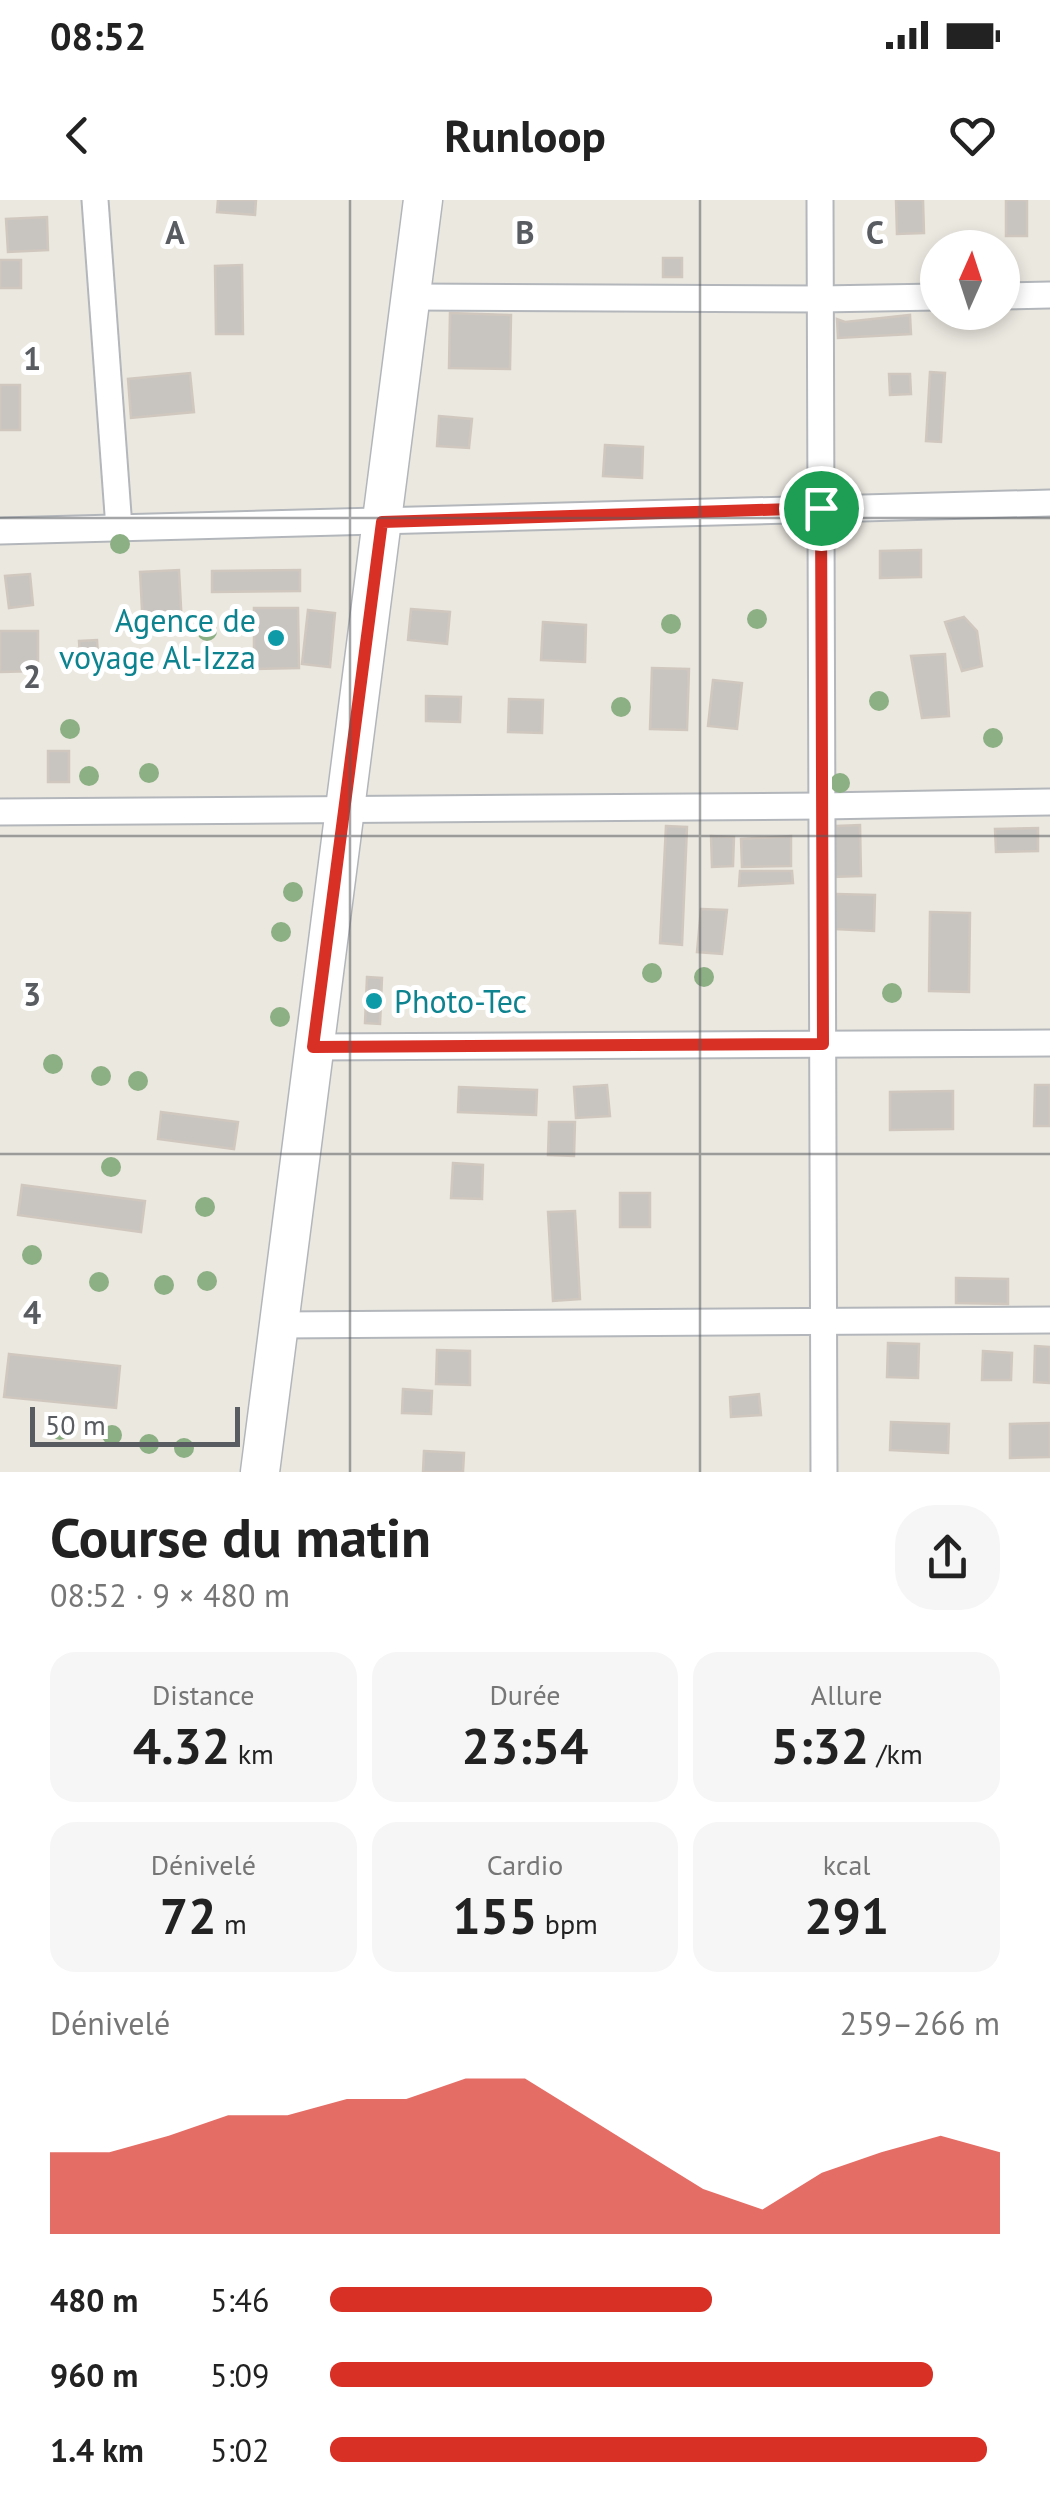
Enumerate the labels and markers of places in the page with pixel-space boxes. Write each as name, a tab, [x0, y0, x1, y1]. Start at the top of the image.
pin	[779, 466, 864, 551]
place label: Agence de voyage Al-Izza	[59, 599, 256, 678]
marker: Agence de voyage Al-Izza	[265, 627, 287, 649]
place label: Photo-Tec	[394, 980, 527, 1022]
marker: Photo-Tec	[363, 990, 385, 1012]

